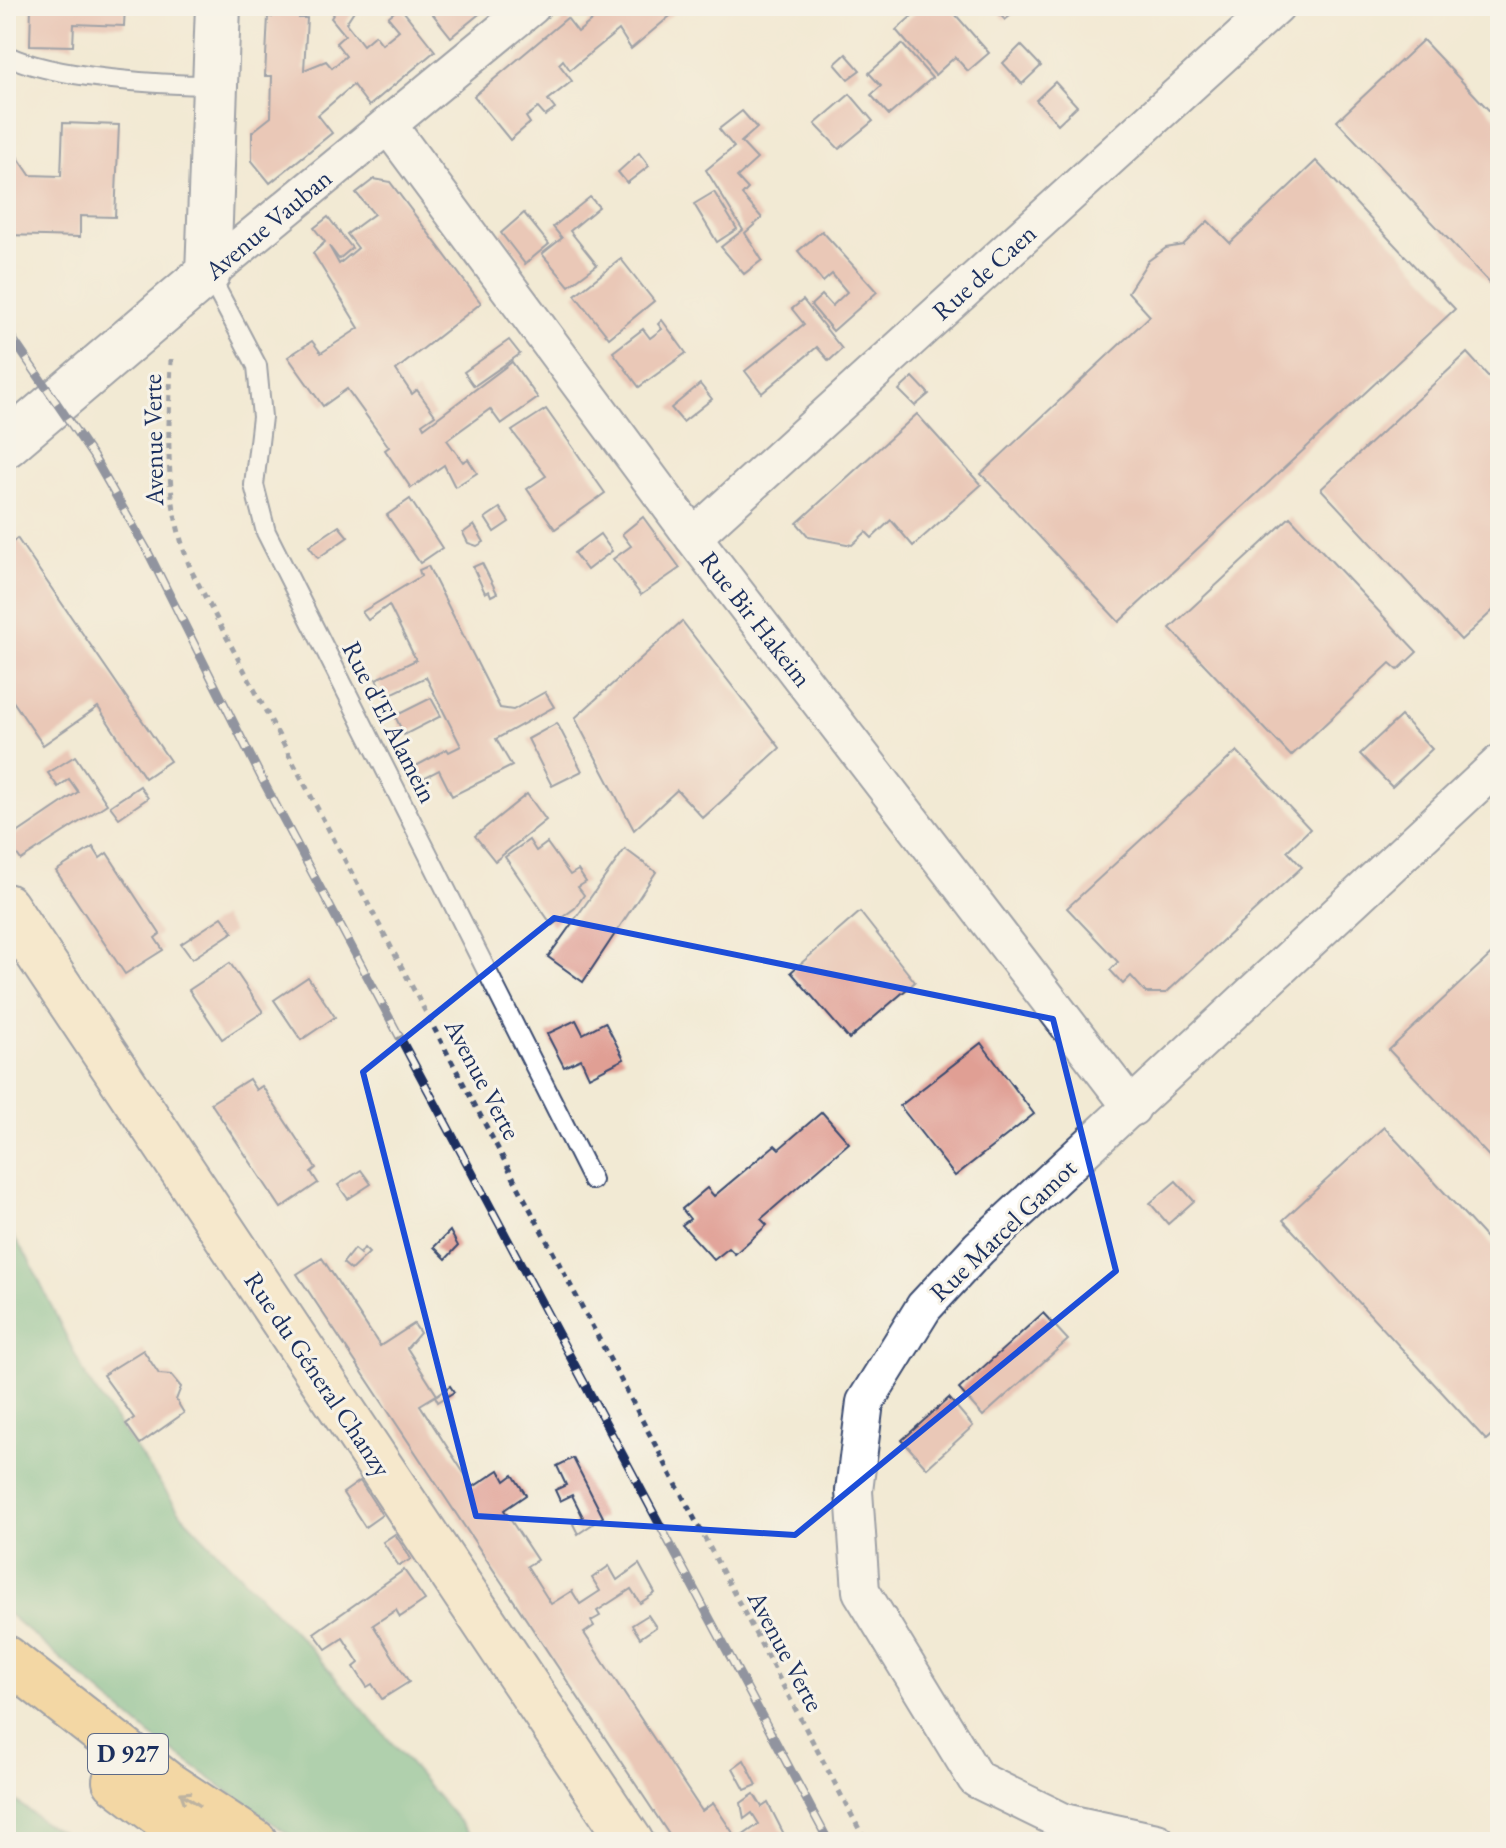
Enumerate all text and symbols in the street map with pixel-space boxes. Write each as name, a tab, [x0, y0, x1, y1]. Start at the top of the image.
street label: Avenue Vauban	[197, 161, 339, 288]
street label: Rue de Caen	[925, 216, 1043, 328]
street label: Avenue Verte	[135, 374, 171, 507]
street label: Rue Bir Hakeim	[692, 544, 820, 694]
street label: Rue d'El Alamein	[335, 635, 445, 809]
street label: Avenue Verte	[437, 1012, 529, 1145]
street label: Rue Marcel Gamot	[922, 1151, 1084, 1309]
street label: Rue du Géneral Chanzy	[237, 1265, 400, 1484]
street label: Avenue Verte	[740, 1584, 832, 1717]
road number: D 927	[88, 1734, 168, 1774]
one-way arrow	[180, 1791, 202, 1807]

